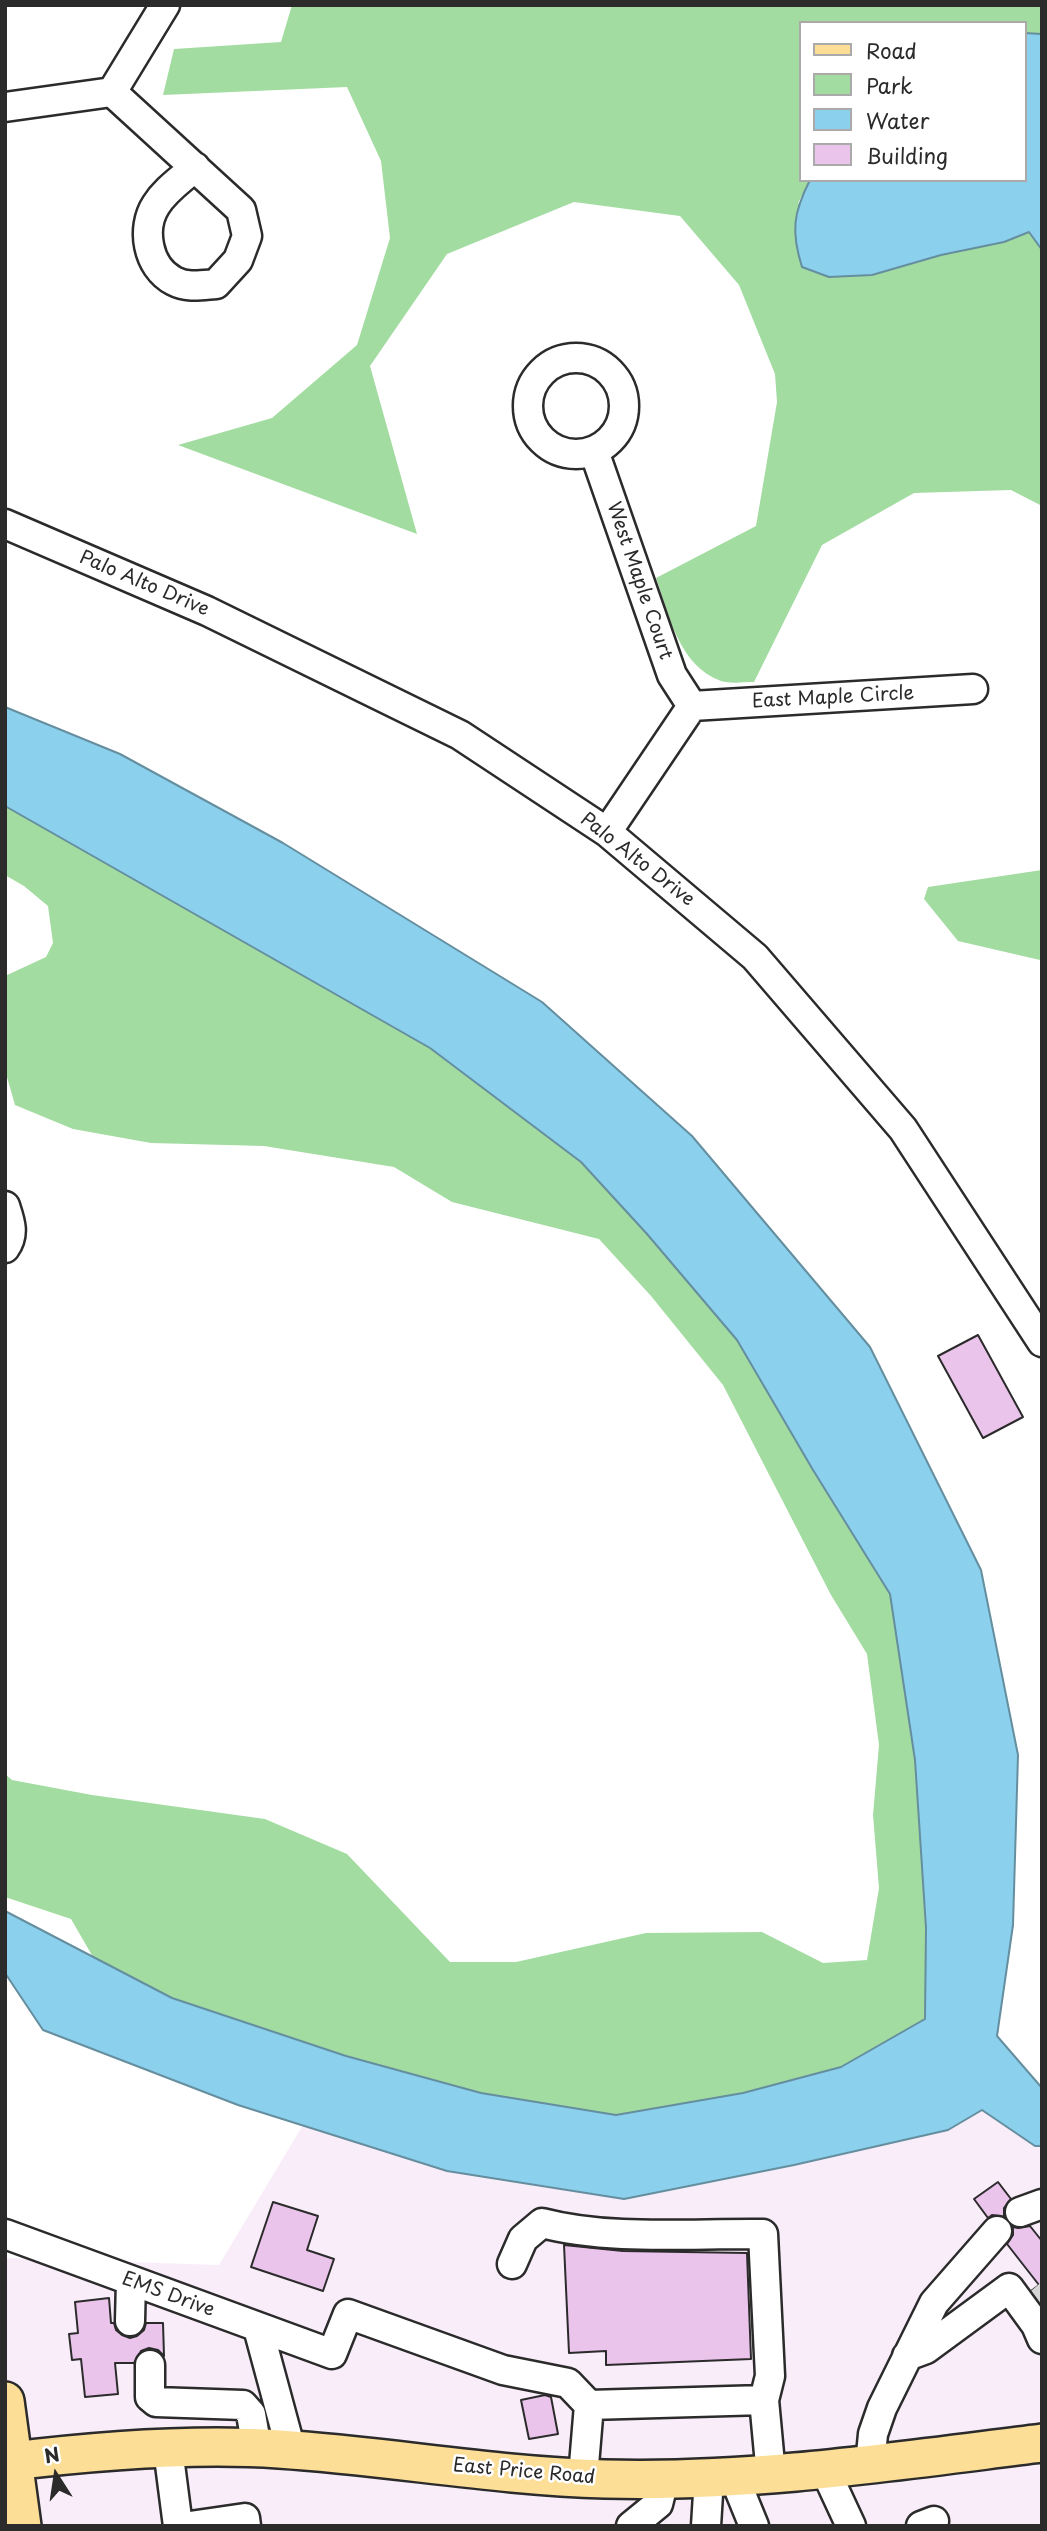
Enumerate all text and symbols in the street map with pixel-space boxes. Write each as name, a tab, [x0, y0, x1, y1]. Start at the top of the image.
legend	[799, 21, 1026, 182]
text: Road	[866, 34, 917, 66]
text: Park	[866, 69, 913, 101]
text: Water	[866, 104, 929, 136]
text: Building	[866, 139, 948, 171]
street label: West Maple Court	[601, 499, 677, 663]
street label: Palo Alto Drive	[76, 546, 212, 622]
street label: East Maple Circle	[751, 682, 915, 714]
street label: Palo Alto Drive	[575, 808, 699, 912]
street label: EMS Drive	[119, 2268, 217, 2322]
text: N	[41, 2439, 62, 2470]
north arrow	[21, 2440, 91, 2510]
street label: East Price Road	[452, 2454, 596, 2490]

